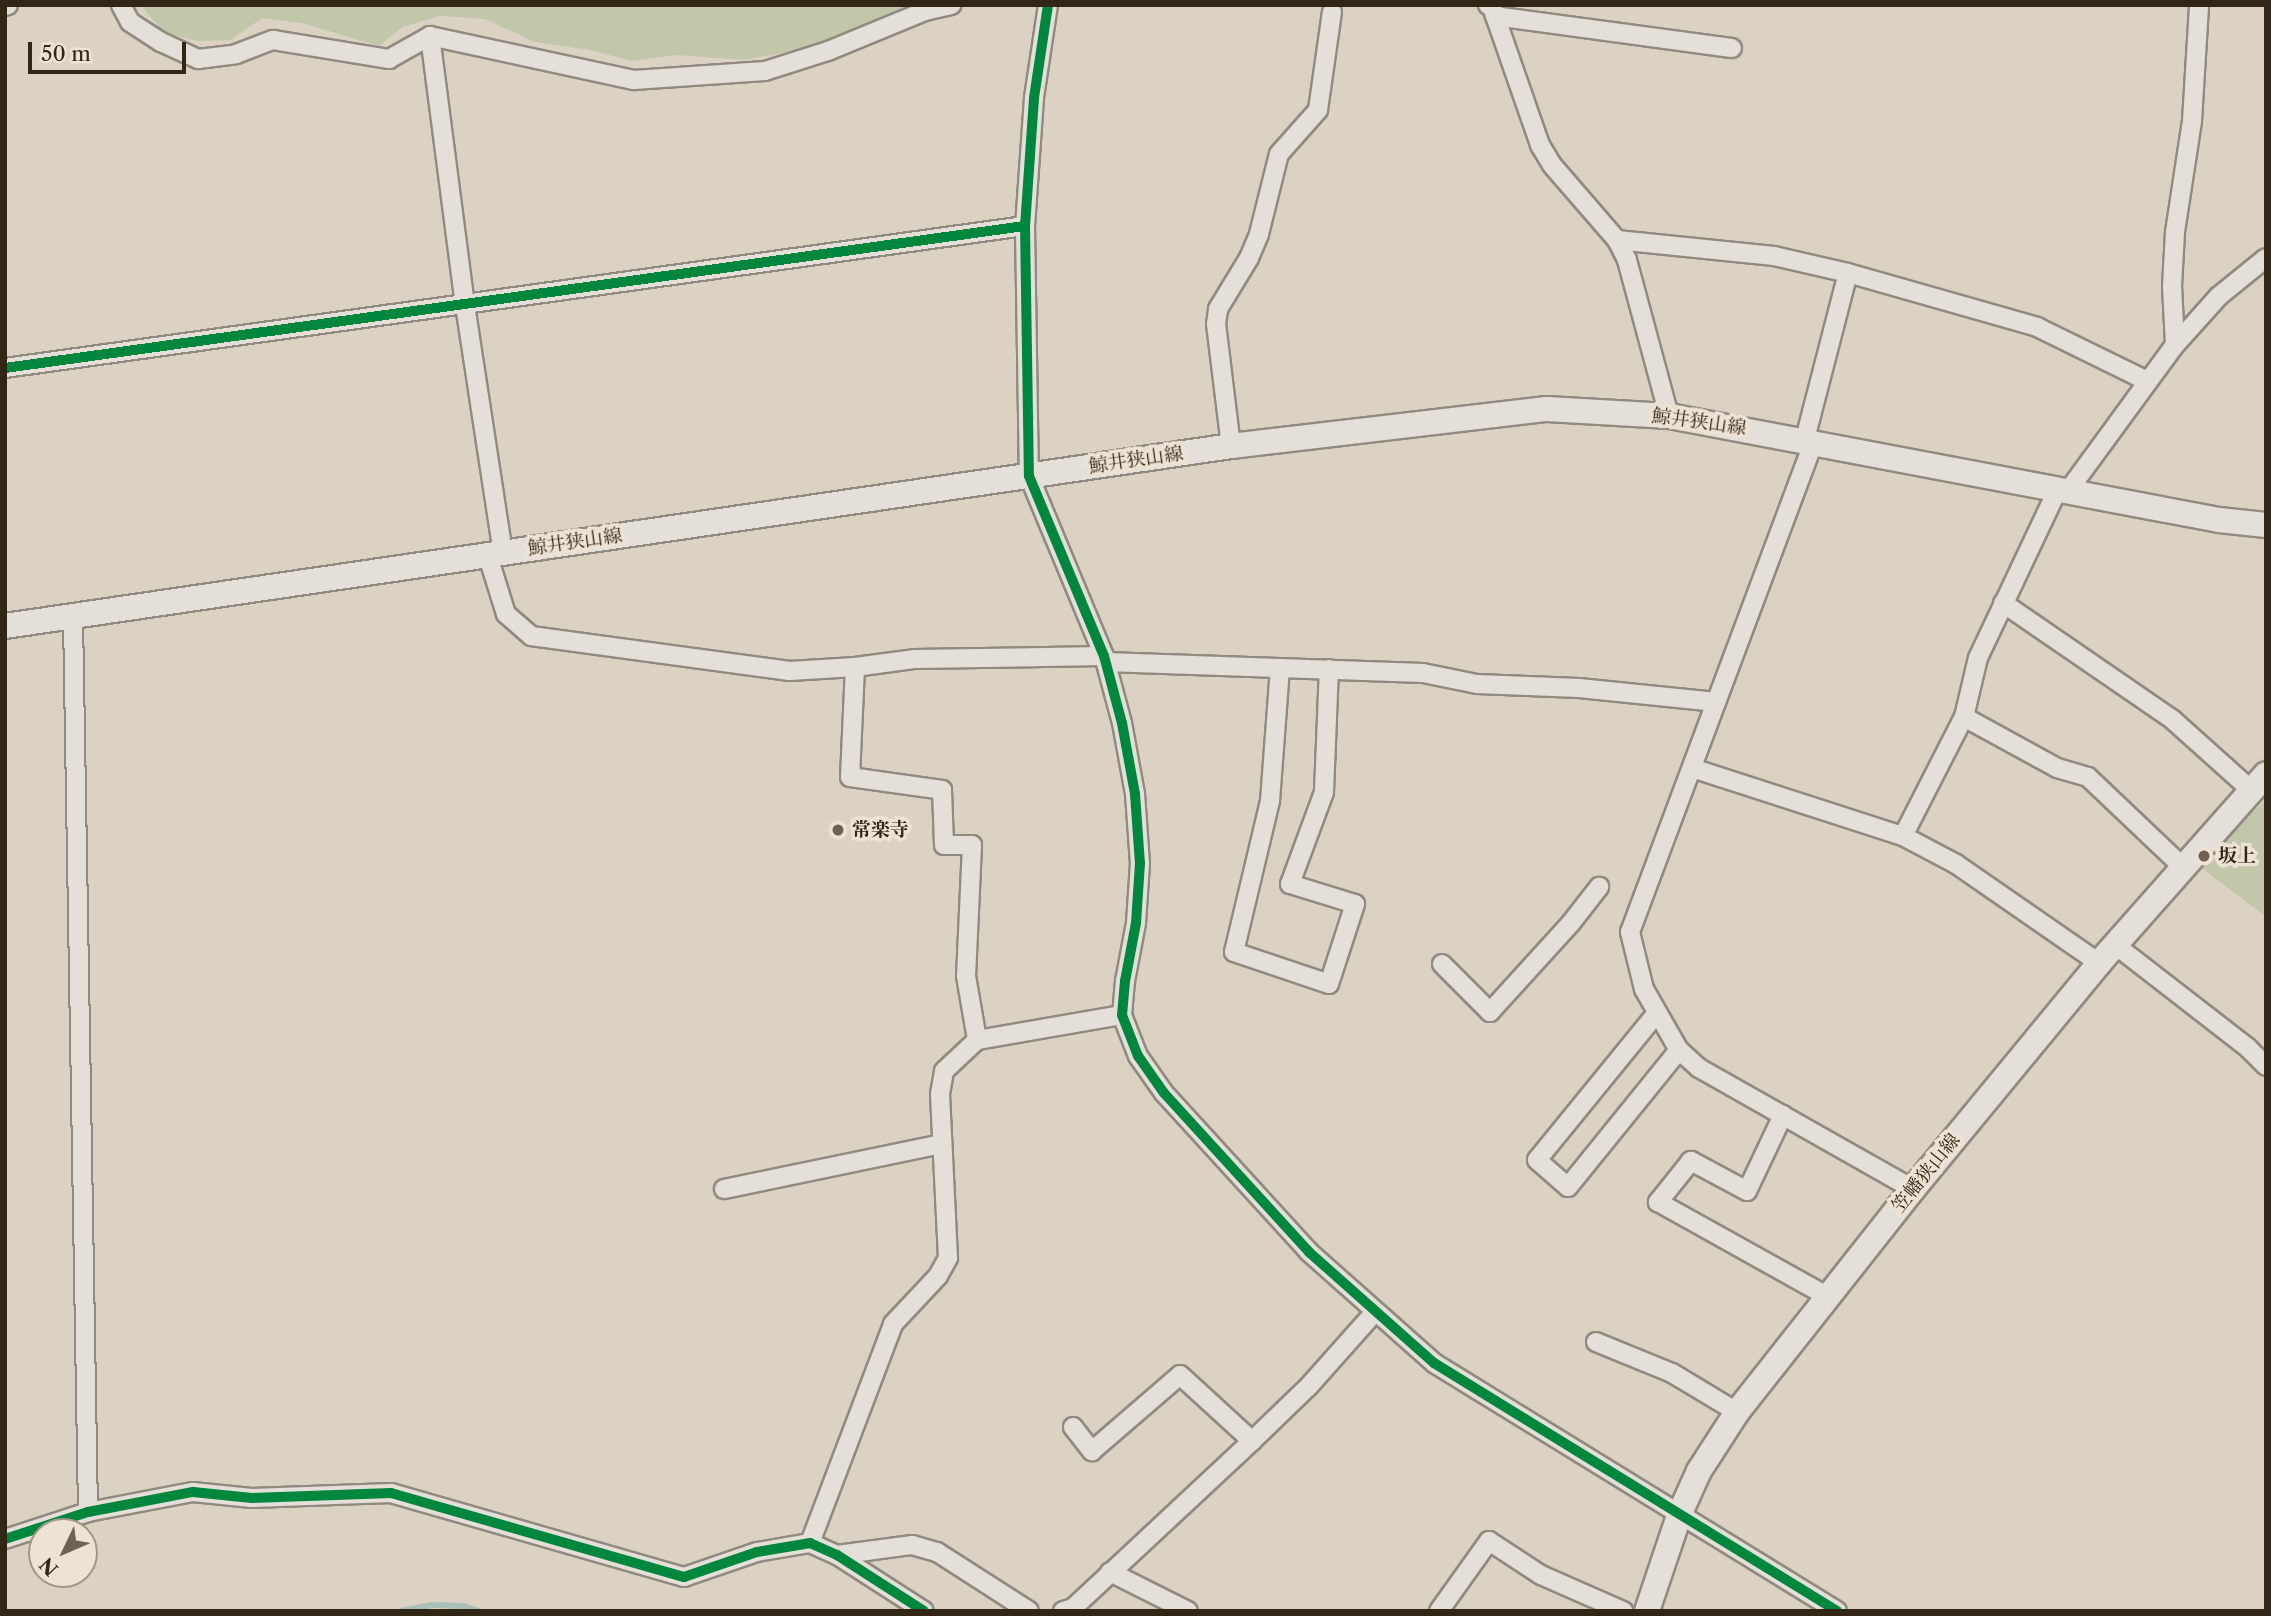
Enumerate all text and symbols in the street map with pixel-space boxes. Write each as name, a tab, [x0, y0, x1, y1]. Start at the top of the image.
scale bar	[32, 28, 189, 72]
text: 50 m	[41, 41, 91, 66]
street label: 鯨井狭山線	[1650, 404, 1748, 440]
street label: 鯨井狭山線	[1087, 442, 1185, 478]
street label: 鯨井狭山線	[526, 524, 624, 560]
place label: 常楽寺	[852, 819, 909, 841]
marker: 常楽寺	[830, 822, 846, 838]
place label: 坂上	[2218, 845, 2256, 867]
marker: 坂上	[2196, 848, 2212, 864]
street label: 笠幡狭山線	[1887, 1129, 1965, 1217]
north arrow	[28, 1518, 98, 1588]
text: N	[35, 1553, 63, 1580]

